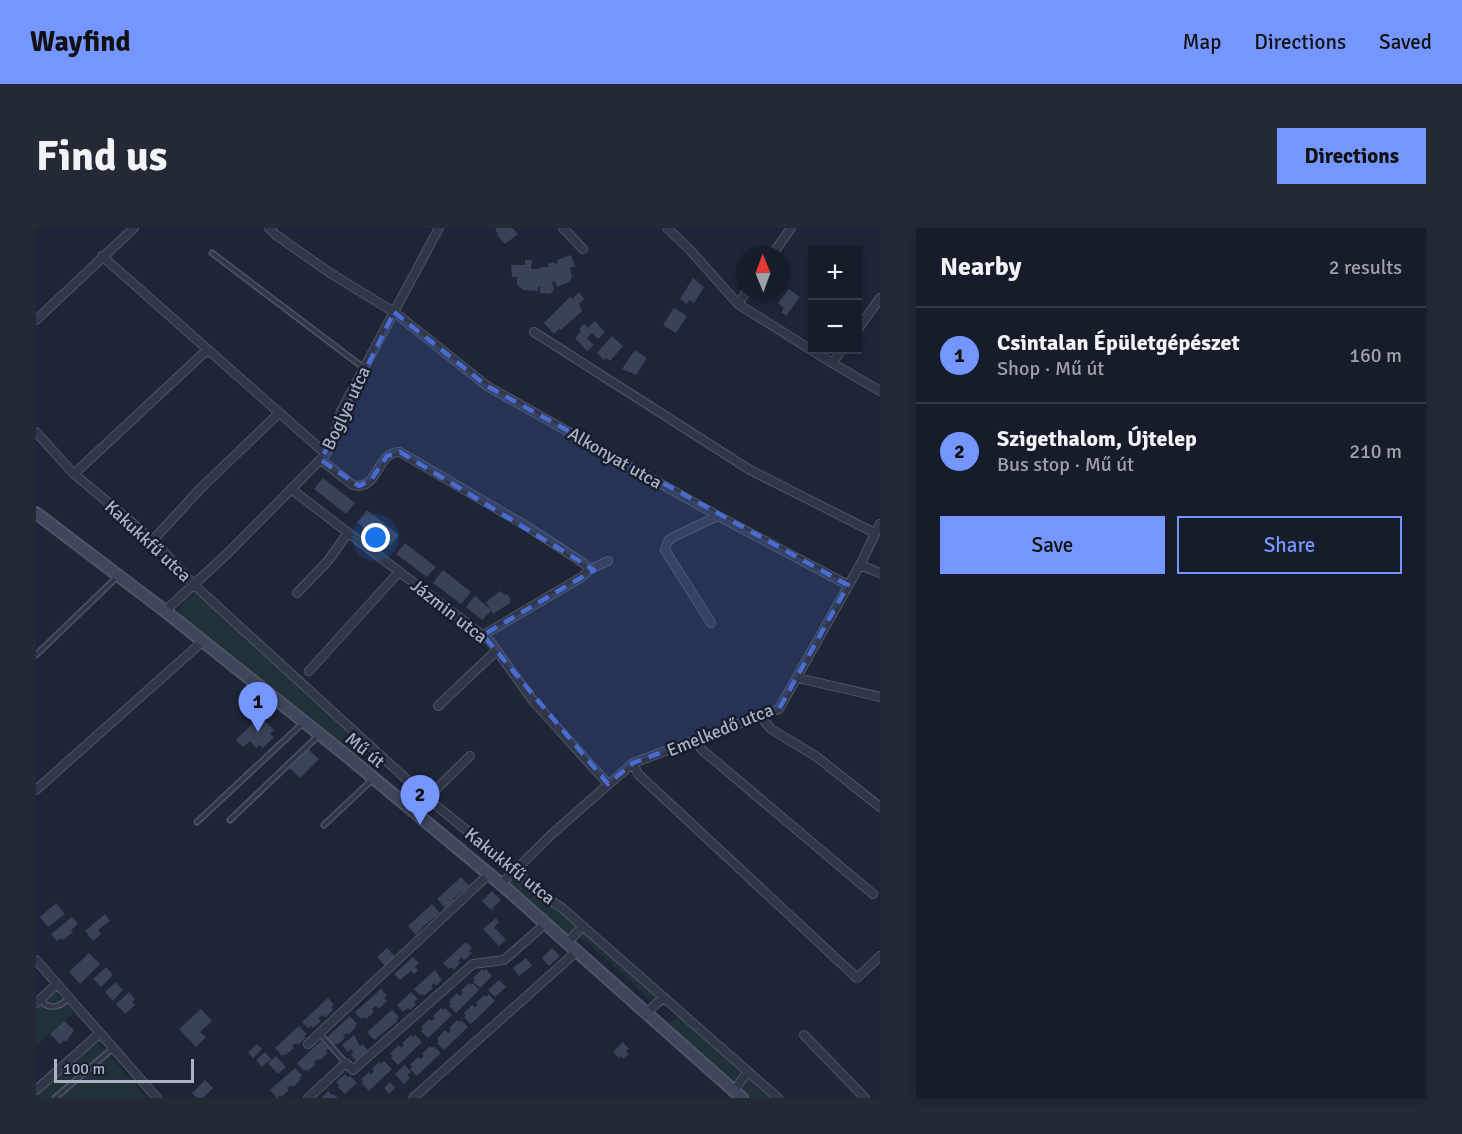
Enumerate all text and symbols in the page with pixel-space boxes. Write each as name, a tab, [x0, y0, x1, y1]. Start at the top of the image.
text: Wayfind	[30, 25, 131, 59]
text: Map	[1183, 29, 1221, 55]
text: Directions	[1254, 29, 1346, 55]
text: Saved	[1379, 29, 1432, 55]
button: Directions	[1277, 128, 1426, 184]
text: Find us	[36, 131, 167, 182]
north arrow	[736, 246, 790, 300]
map controls	[808, 246, 862, 354]
button: +	[808, 246, 862, 300]
text: Nearby	[940, 251, 1021, 283]
text: 2 results	[1329, 255, 1402, 280]
button: −	[808, 300, 862, 354]
text: Csintalan Épületgépészet	[997, 329, 1240, 356]
text: 1	[954, 343, 965, 368]
text: 160 m	[1349, 343, 1402, 368]
text: Shop · Mű út	[997, 356, 1104, 381]
street label: Boglya utca	[317, 363, 375, 453]
street label: Alkonyat utca	[564, 422, 666, 494]
text: Szigethalom, Újtelep	[997, 425, 1197, 452]
text: 2	[954, 439, 965, 464]
text: 210 m	[1349, 439, 1402, 464]
text: Bus stop · Mű út	[997, 452, 1134, 477]
street label: Kakukkfű utca	[100, 495, 196, 587]
button: Save	[940, 516, 1165, 574]
button: Share	[1177, 516, 1402, 574]
your location	[361, 523, 390, 552]
street label: Jázmin utca	[406, 574, 492, 648]
pin: 1	[238, 682, 278, 732]
street label: Emelkedő utca	[664, 699, 776, 761]
street label: Mű út	[341, 727, 389, 773]
pin: 2	[400, 776, 440, 825]
street label: Kakukkfű utca	[460, 823, 560, 909]
scale bar	[54, 1056, 194, 1084]
text: 100 m	[63, 1059, 105, 1079]

